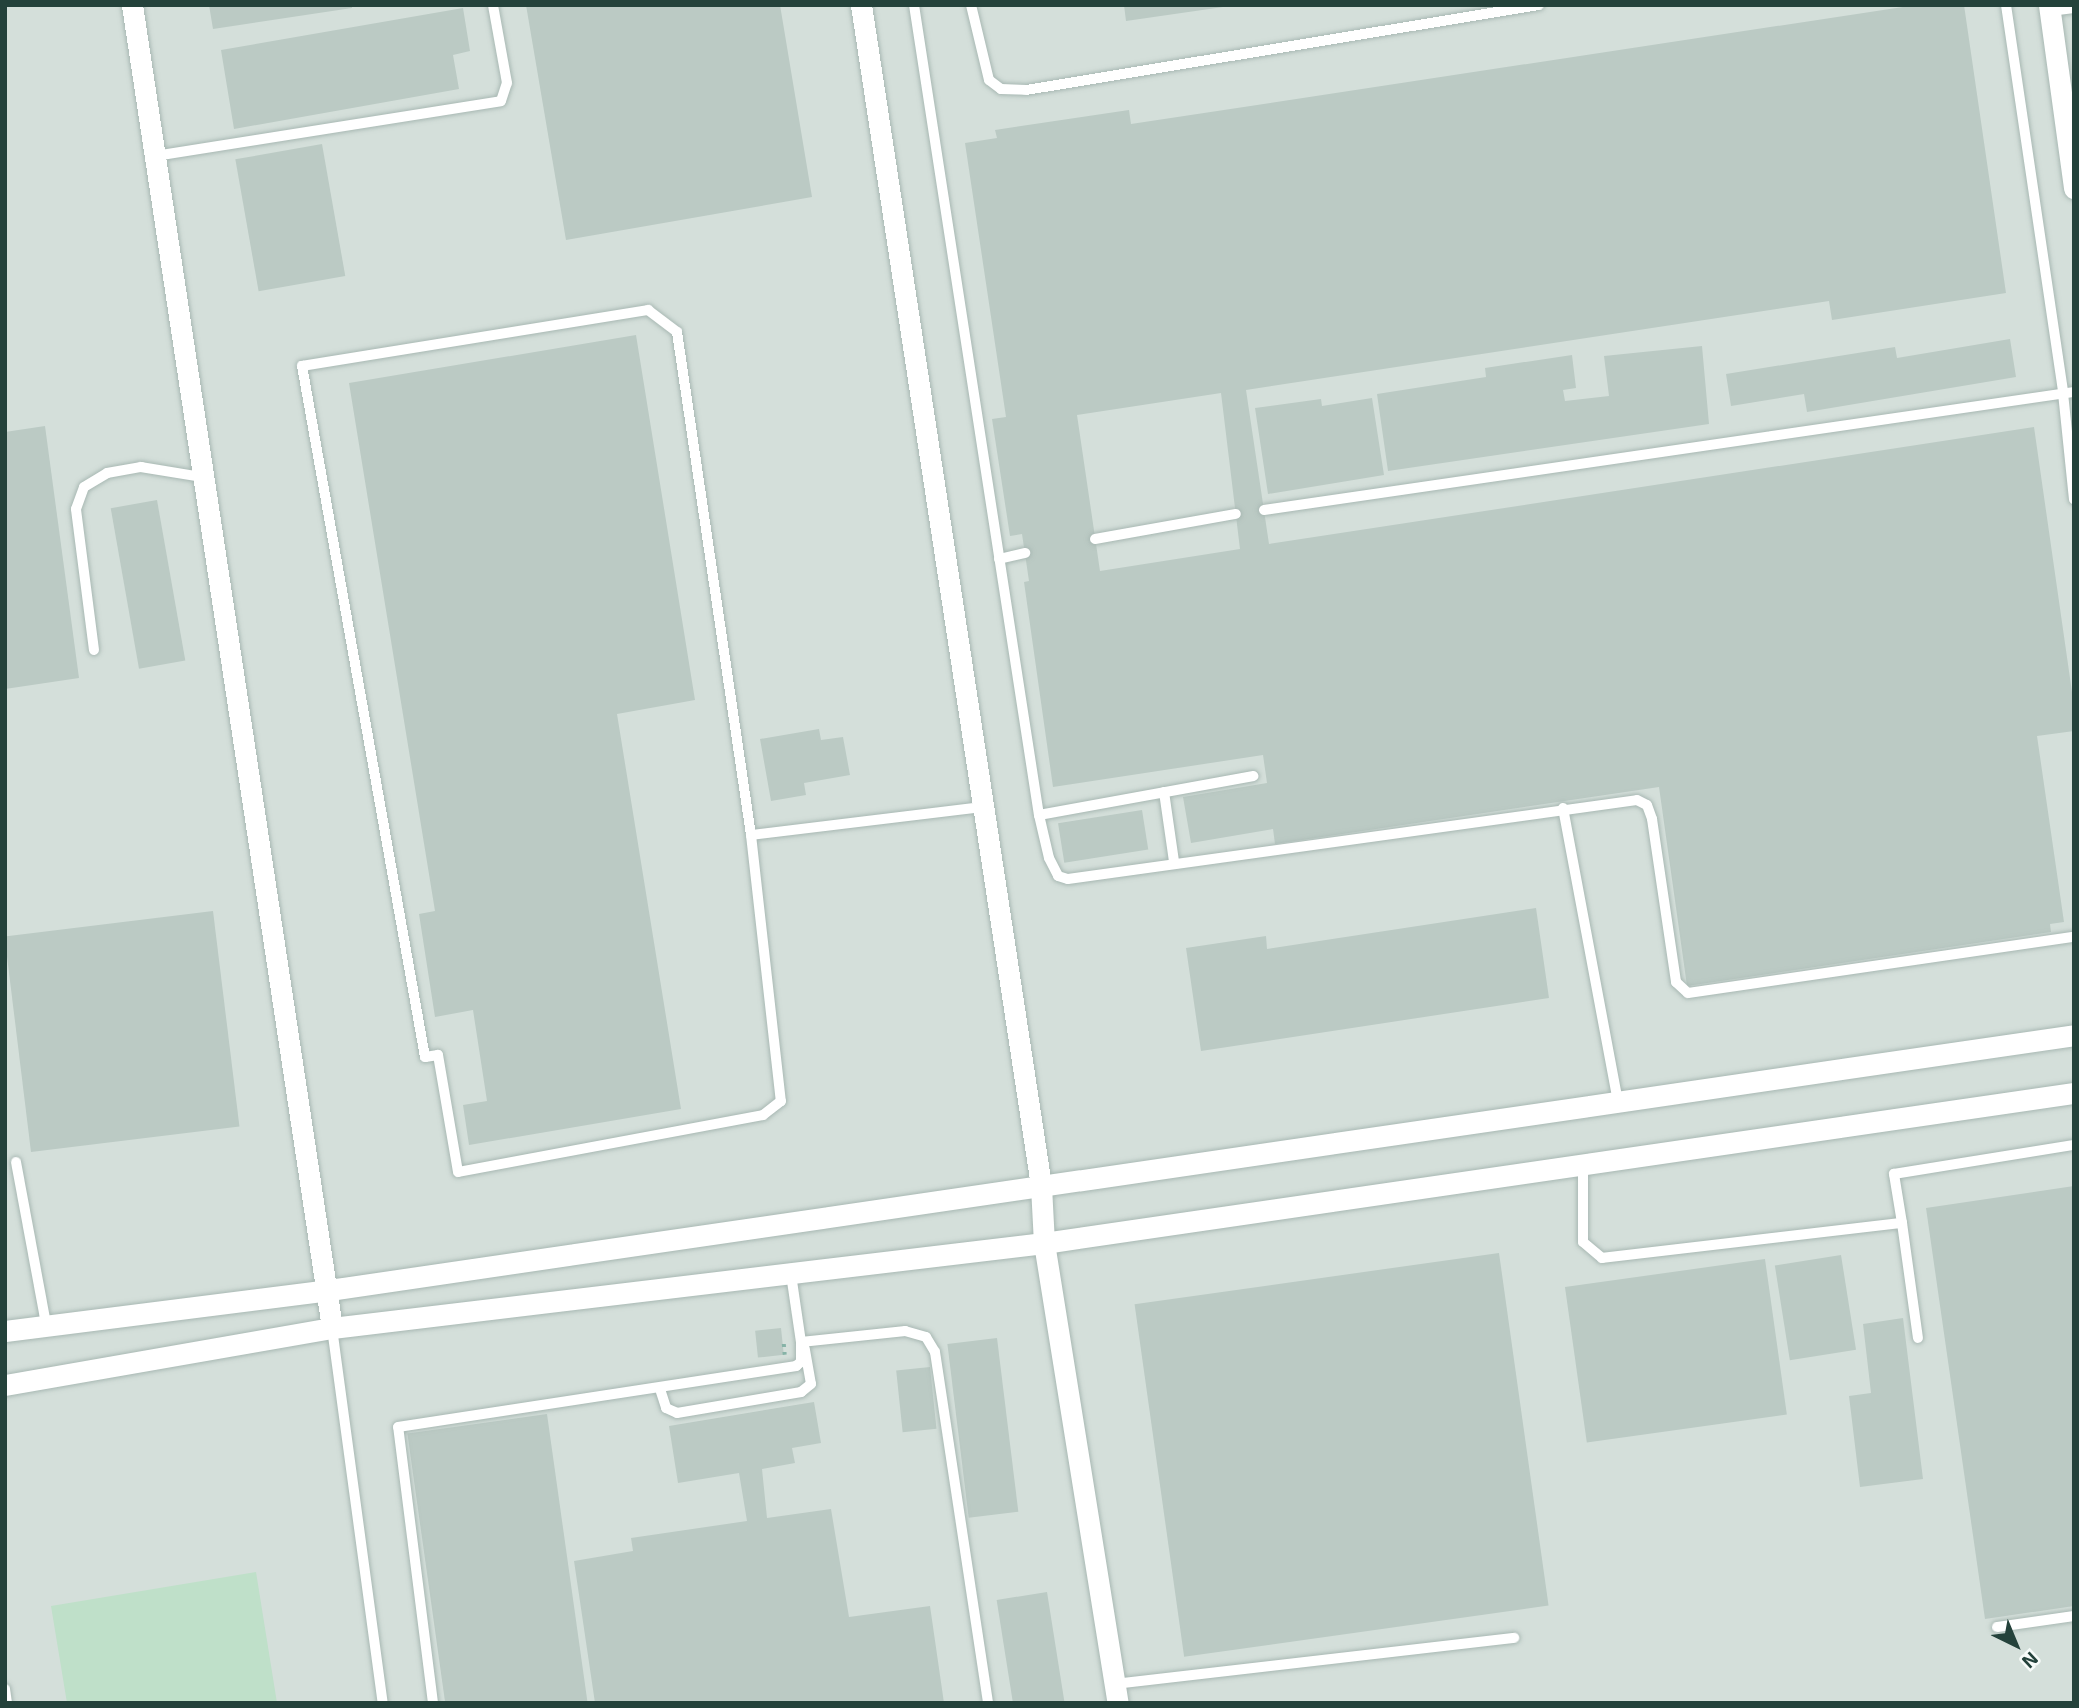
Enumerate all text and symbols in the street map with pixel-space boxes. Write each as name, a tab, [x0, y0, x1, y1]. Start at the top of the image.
north arrow	[1981, 1610, 2051, 1680]
text: N	[2018, 1648, 2044, 1674]

